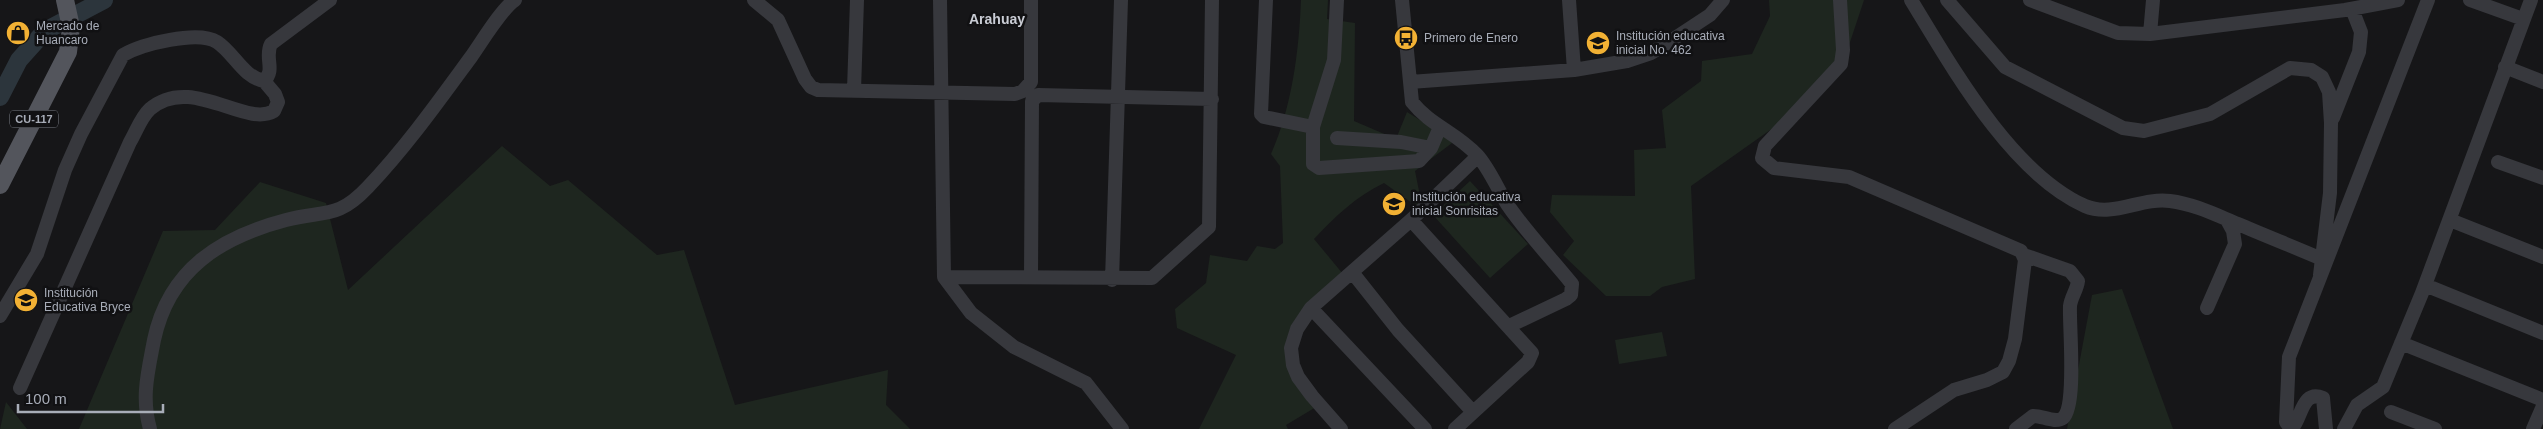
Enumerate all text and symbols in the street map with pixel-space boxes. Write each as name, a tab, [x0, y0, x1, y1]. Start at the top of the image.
district label: Arahuay	[969, 11, 1025, 27]
place label: Mercado de Huancaro	[36, 19, 100, 47]
shop icon: Mercado de Huancaro	[5, 20, 31, 46]
bus stop icon: Primero de Enero	[1393, 25, 1419, 51]
place label: Institución educativa inicial No. 462	[1616, 29, 1725, 57]
school or university icon: Institución educativa inicial No. 462	[1585, 30, 1611, 56]
place label: Primero de Enero	[1424, 31, 1518, 45]
road number: CU-117	[10, 110, 58, 128]
place label: Institución educativa inicial Sonrisitas	[1412, 190, 1521, 218]
school or university icon: Institución educativa inicial Sonrisitas	[1381, 191, 1407, 217]
place label: Institución Educativa Bryce	[44, 286, 131, 314]
school or university icon: Institución Educativa Bryce	[13, 287, 39, 313]
scale bar	[18, 382, 162, 414]
text: 100 m	[25, 390, 67, 407]

